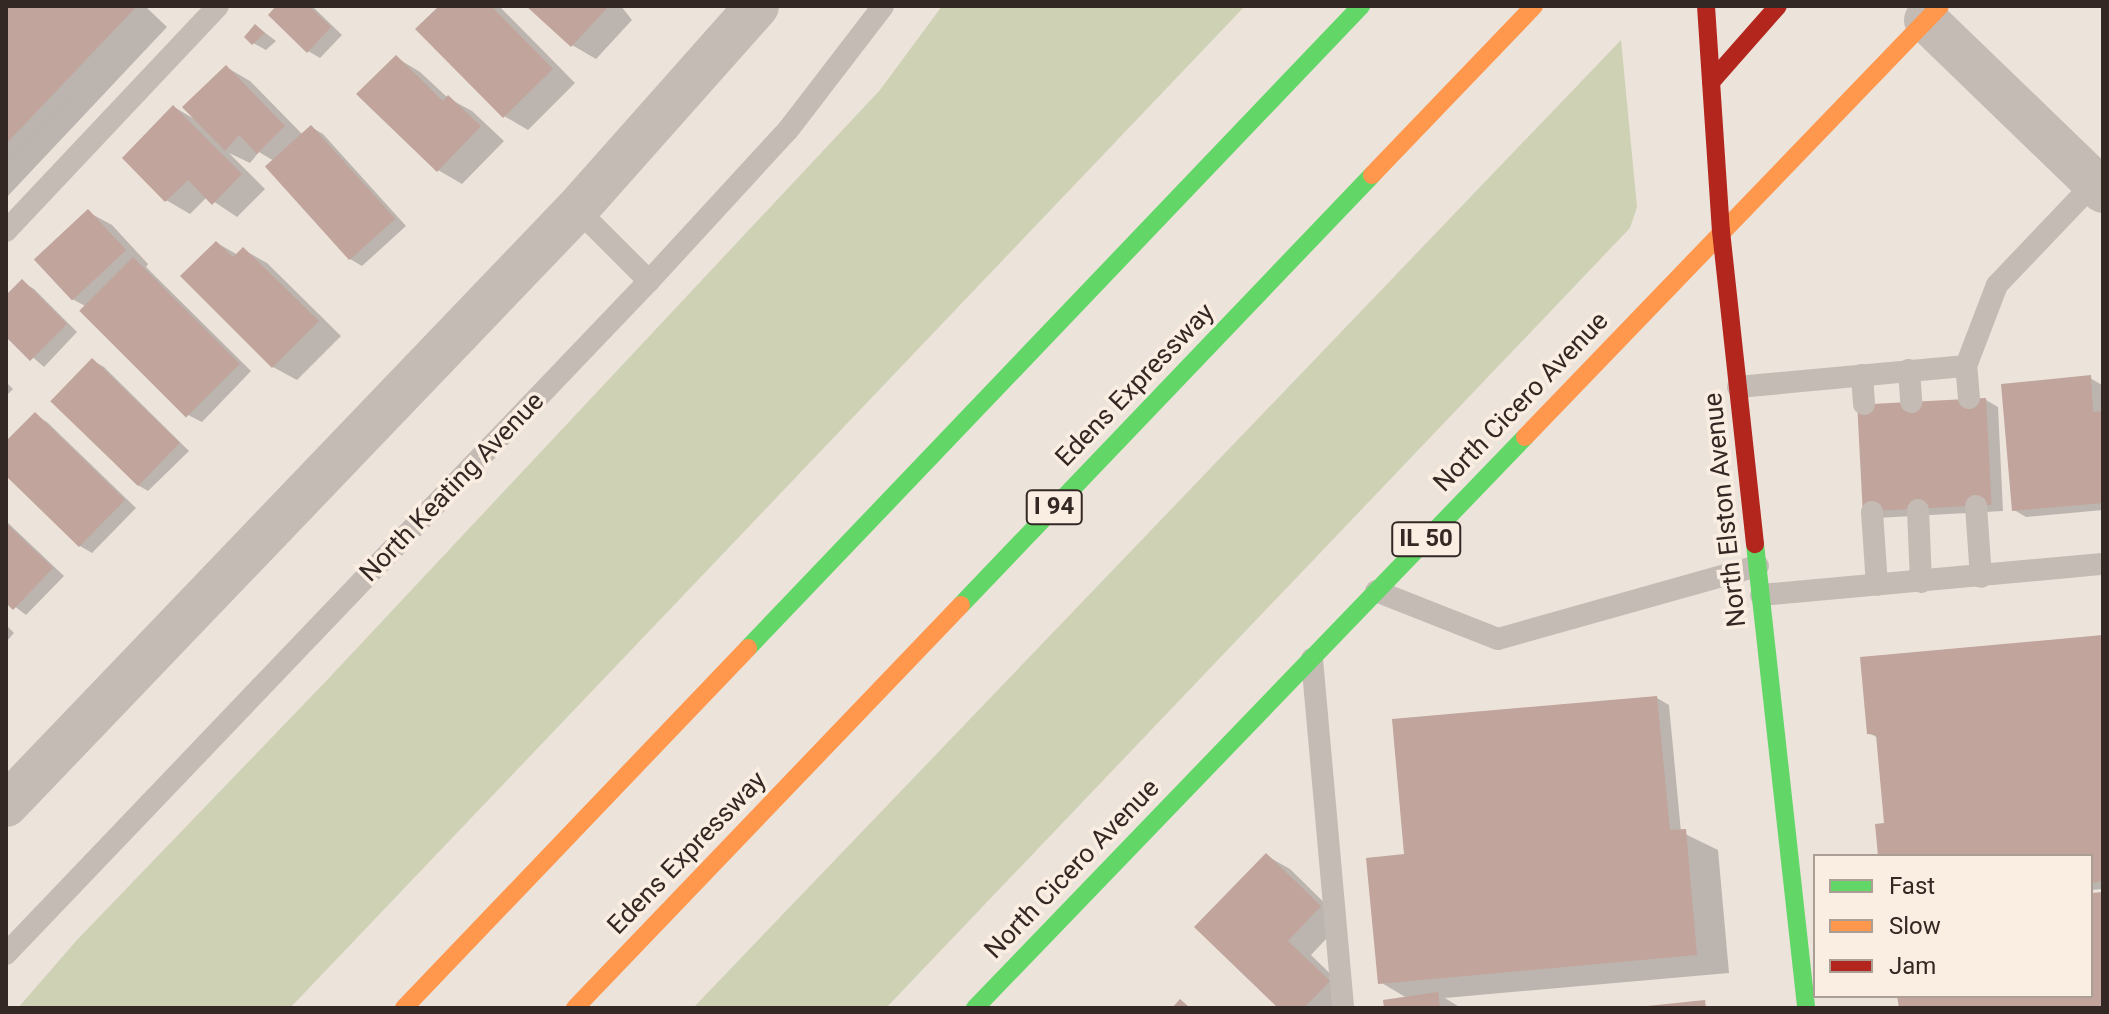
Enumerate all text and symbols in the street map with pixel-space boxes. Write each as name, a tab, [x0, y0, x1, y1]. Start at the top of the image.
street label: Edens Expressway	[1049, 297, 1221, 473]
street label: North Cicero Avenue	[1427, 306, 1615, 498]
street label: North Keating Avenue	[354, 386, 550, 588]
street label: North Elston Avenue	[1697, 391, 1753, 629]
road number: I 94	[1024, 487, 1084, 527]
road number: IL 50	[1390, 519, 1462, 559]
street label: Edens Expressway	[601, 765, 773, 941]
street label: North Cicero Avenue	[978, 773, 1166, 965]
legend	[1813, 854, 2093, 998]
text: Fast	[1889, 872, 1935, 900]
text: Slow	[1889, 912, 1941, 940]
text: Jam	[1889, 952, 1936, 980]

